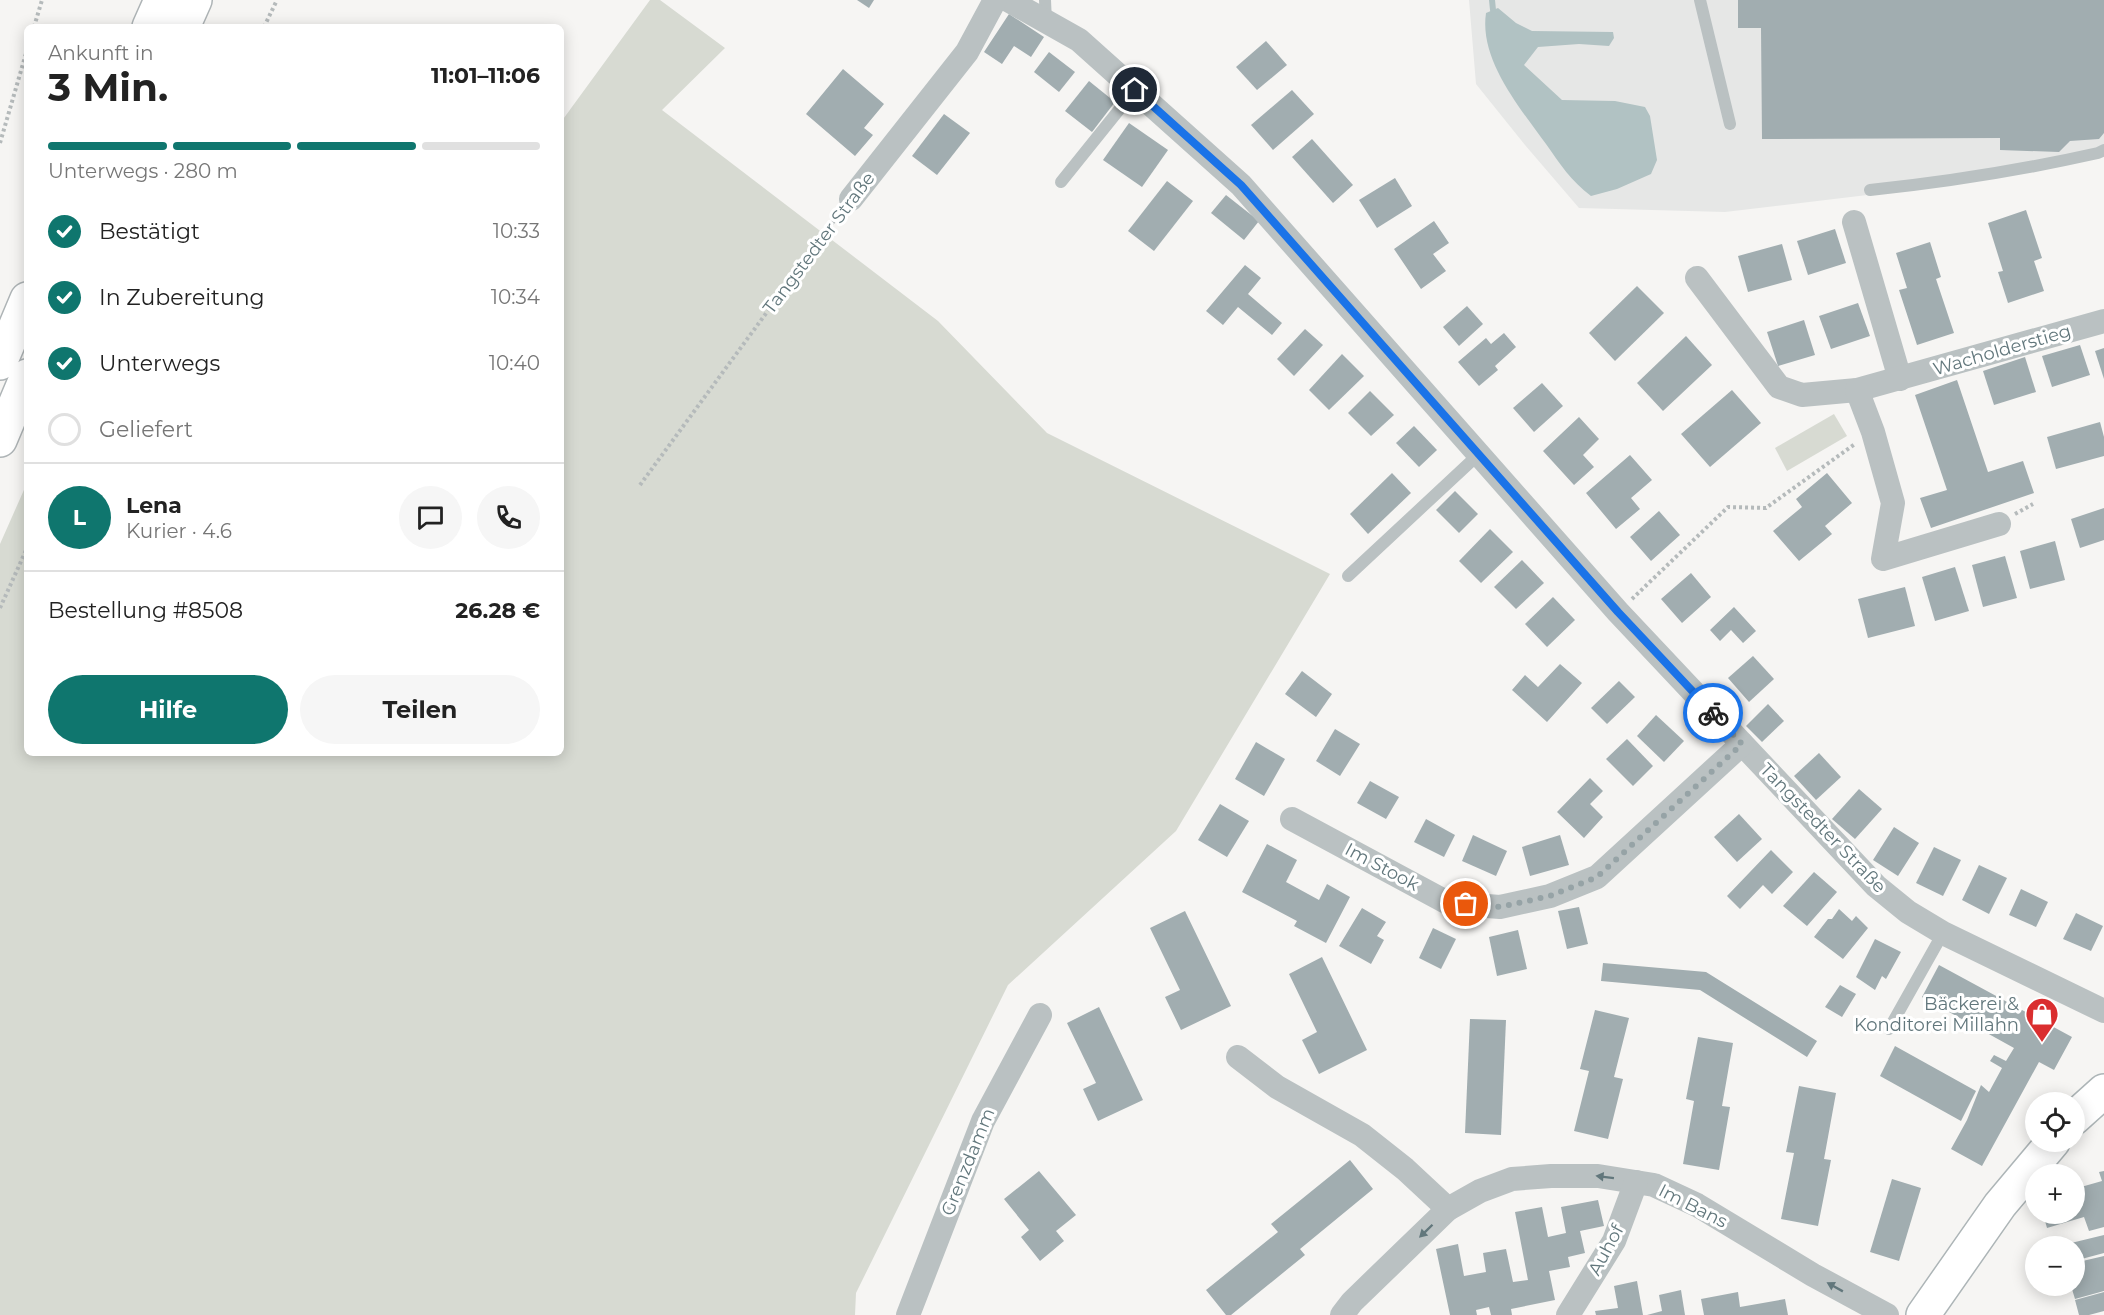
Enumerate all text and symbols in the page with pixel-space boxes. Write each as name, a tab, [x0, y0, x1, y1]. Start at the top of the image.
text: Ankunft in	[48, 41, 154, 65]
text: 11:01–11:06	[431, 62, 540, 89]
text: 3 Min.	[48, 63, 168, 111]
pin	[1109, 64, 1160, 115]
icon: home	[1118, 73, 1151, 106]
text: Unterwegs · 280 m	[48, 159, 238, 183]
street label: Tangstedter Straße	[759, 168, 880, 318]
icon: check	[48, 215, 81, 248]
text: Bestätigt	[99, 218, 200, 245]
text: 10:33	[493, 219, 540, 243]
icon: check	[48, 281, 81, 314]
text: In Zubereitung	[99, 284, 265, 311]
text: 10:34	[491, 285, 540, 309]
street label: Wacholderstieg	[1931, 320, 2073, 380]
icon: check	[48, 347, 81, 380]
text: Unterwegs	[99, 350, 220, 377]
text: 10:40	[489, 351, 540, 375]
text: Geliefert	[99, 416, 193, 443]
button: chat	[399, 486, 462, 549]
button: phone	[477, 486, 540, 549]
text: Lena	[126, 492, 182, 519]
text: L	[73, 504, 86, 531]
text: Kurier · 4.6	[126, 519, 232, 543]
text: Bestellung #8508	[48, 597, 243, 624]
text: 26.28 €	[455, 597, 540, 624]
button: Hilfe	[48, 675, 288, 744]
button: Teilen	[300, 675, 540, 744]
courier	[1683, 683, 1743, 743]
icon: bike	[1697, 697, 1730, 730]
street label: Tangstedter Straße	[1755, 759, 1891, 898]
street label: Im Stook	[1341, 838, 1423, 896]
pin	[1440, 878, 1491, 929]
icon: bag	[1449, 887, 1482, 920]
place label: Bäckerei & Konditorei Millahn	[1854, 993, 2019, 1036]
shop icon: Bäckerei & Konditorei Millahn	[2024, 996, 2060, 1043]
map controls	[2025, 1092, 2085, 1296]
button: locate	[2025, 1092, 2085, 1152]
street label: Grenzdamm	[936, 1105, 1000, 1219]
button: +	[2025, 1164, 2085, 1224]
one-way arrow	[1595, 1173, 1614, 1182]
street label: Im Bans	[1655, 1179, 1731, 1233]
street label: Auhof	[1584, 1220, 1629, 1279]
one-way arrow	[1419, 1223, 1433, 1237]
button: −	[2025, 1236, 2085, 1296]
one-way arrow	[1827, 1282, 1844, 1292]

